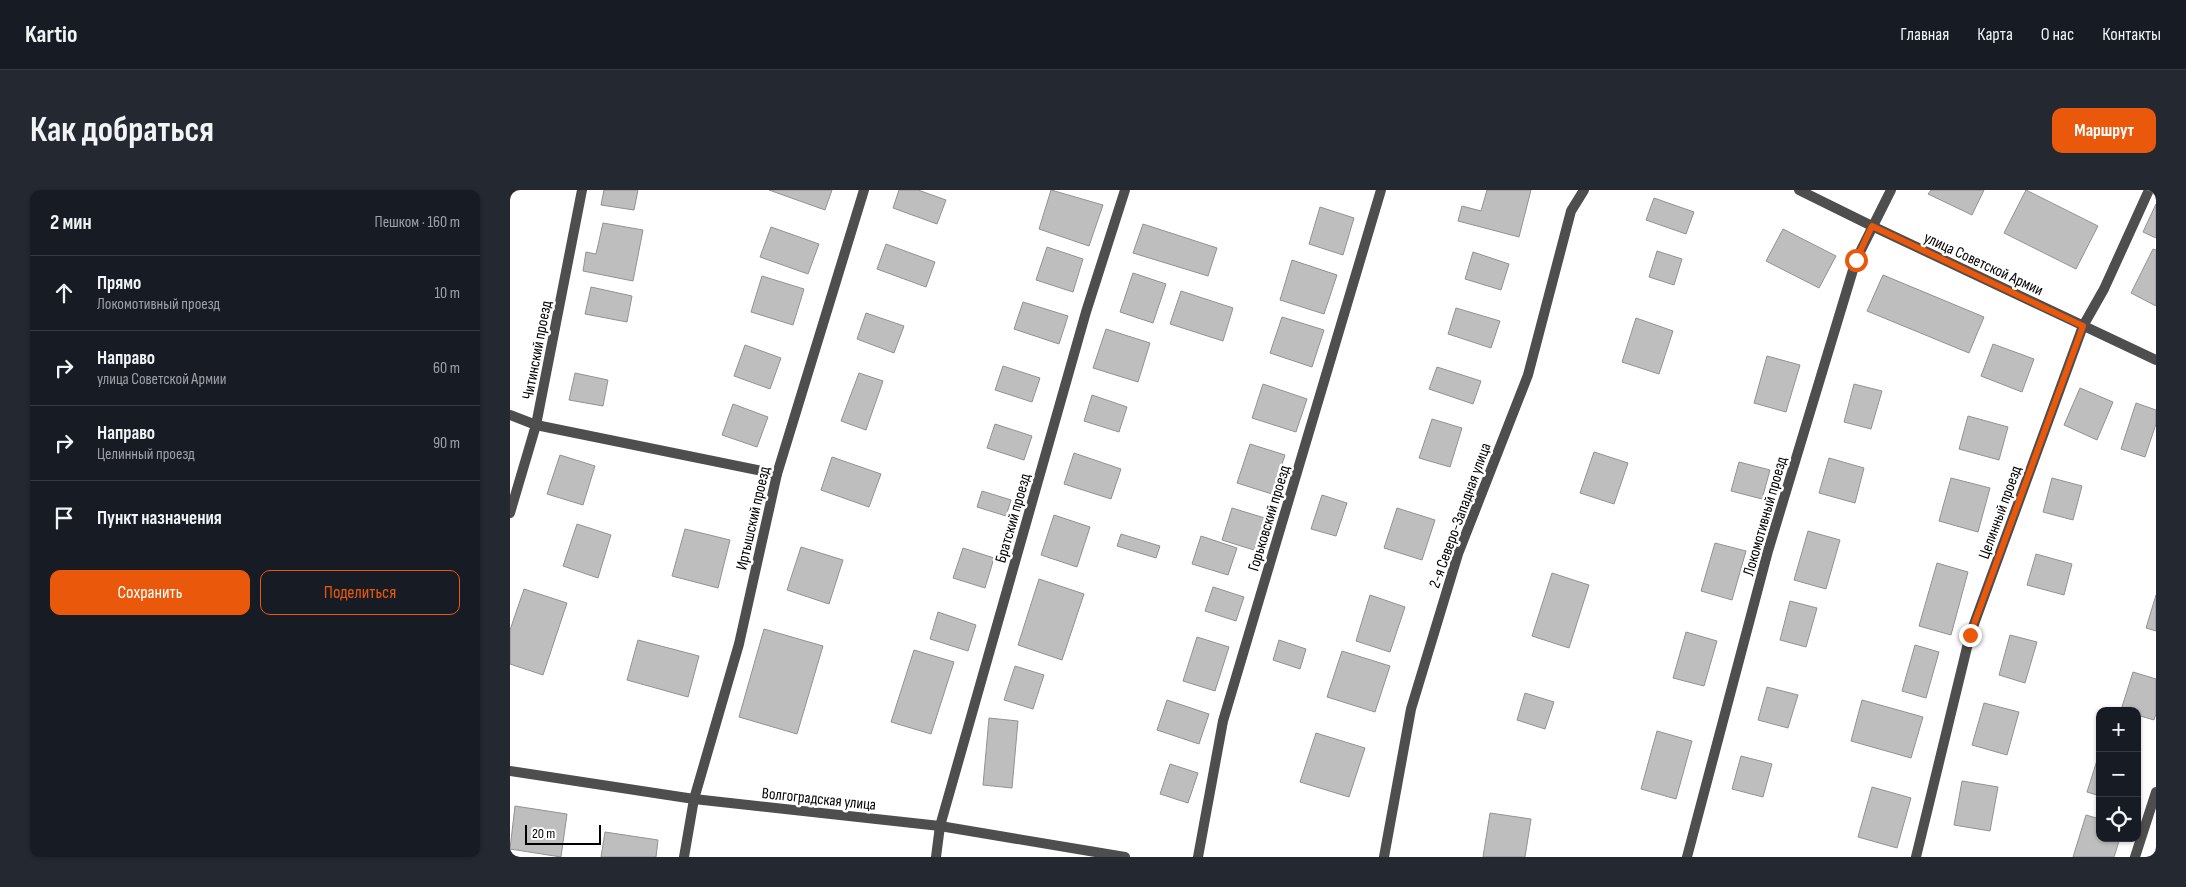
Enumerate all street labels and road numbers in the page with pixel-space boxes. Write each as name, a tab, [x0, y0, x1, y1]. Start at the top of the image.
street label: улица Советской Армии	[1921, 228, 2046, 300]
street label: Читинский проезд	[519, 299, 556, 401]
street label: 2-я Северо-Западная улица	[1425, 440, 1496, 591]
street label: Локомотивный проезд	[1739, 454, 1792, 578]
street label: Горьковский проезд	[1244, 463, 1295, 574]
street label: Целинный проезд	[1975, 463, 2026, 562]
street label: Иртышский проезд	[732, 464, 775, 572]
street label: Братский проезд	[992, 471, 1035, 565]
street label: Волгоградская улица	[761, 784, 877, 815]

